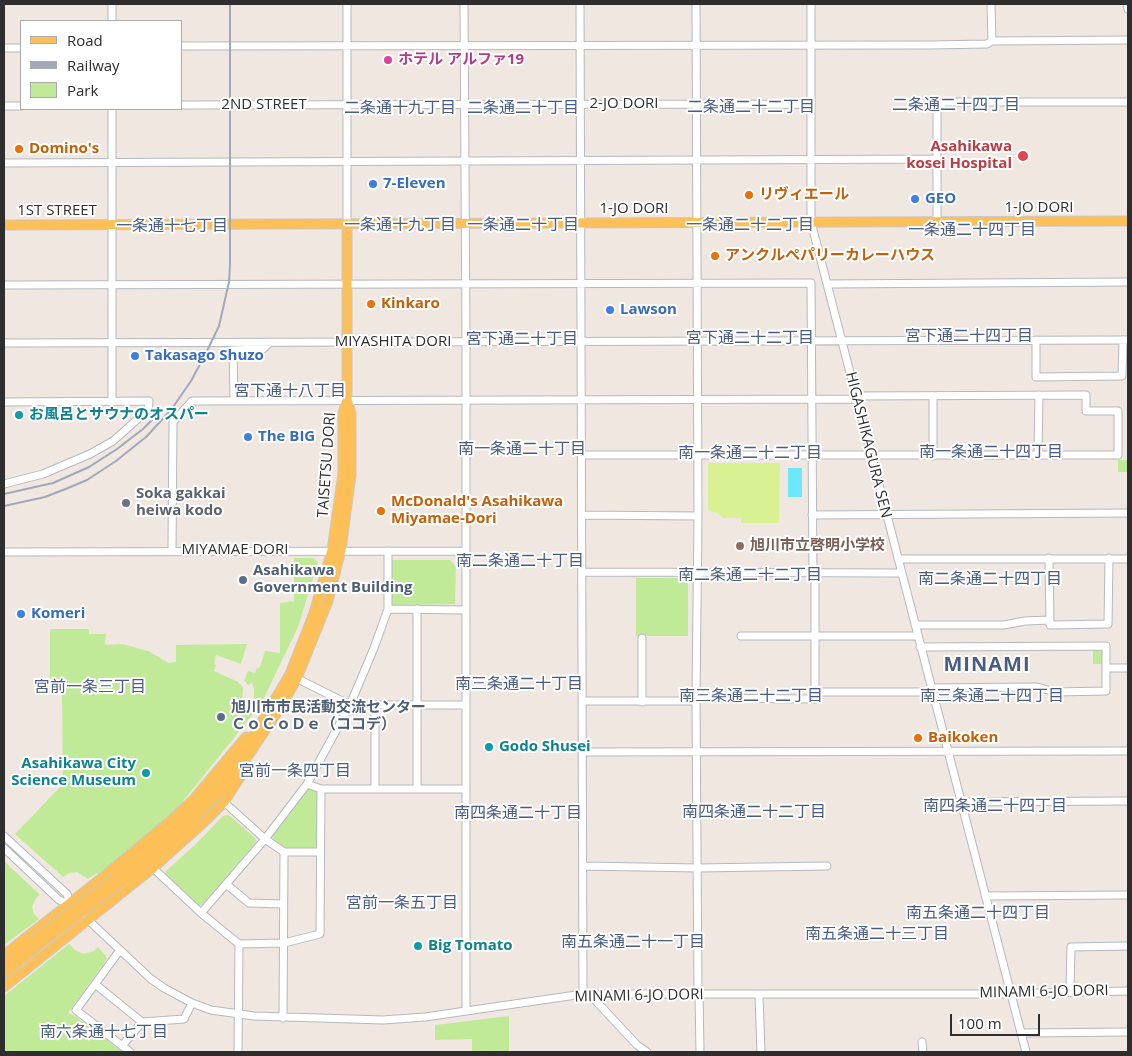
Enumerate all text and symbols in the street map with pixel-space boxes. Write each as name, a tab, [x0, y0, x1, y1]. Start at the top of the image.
legend	[20, 20, 182, 110]
text: Road	[67, 30, 103, 50]
place label: ホテル アルファ19	[398, 51, 524, 69]
marker: ホテル アルファ19	[382, 54, 394, 66]
text: Railway	[67, 55, 120, 75]
text: Park	[67, 80, 98, 100]
street label: 2-JO DORI	[590, 95, 658, 113]
district label: 二条通二十四丁目	[892, 95, 1020, 115]
street label: 2ND STREET	[221, 96, 307, 114]
district label: 二条通二十二丁目	[687, 97, 815, 117]
district label: 二条通十九丁目	[344, 98, 456, 118]
district label: 二条通二十丁目	[467, 98, 579, 118]
place label: Asahikawa kosei Hospital	[906, 138, 1012, 173]
place label: Domino's	[29, 140, 99, 158]
marker: Domino's	[13, 143, 25, 155]
marker: Asahikawa kosei Hospital	[1016, 149, 1030, 163]
place label: 7-Eleven	[383, 175, 445, 193]
marker: 7-Eleven	[367, 178, 379, 190]
place label: リヴィエール	[759, 186, 849, 204]
marker: リヴィエール	[743, 189, 755, 201]
place label: GEO	[925, 190, 956, 208]
marker: GEO	[909, 193, 921, 205]
street label: 1-JO DORI	[1005, 199, 1073, 217]
street label: 1-JO DORI	[600, 200, 668, 218]
street label: 1ST STREET	[17, 202, 97, 220]
district label: 一条通十九丁目	[344, 215, 456, 235]
district label: 一条通二十丁目	[467, 215, 579, 235]
district label: 一条通二十二丁目	[686, 215, 814, 235]
district label: 一条通十七丁目	[116, 216, 228, 236]
district label: 一条通二十四丁目	[908, 220, 1036, 240]
place label: アンクルぺパリーカレーハウス	[725, 247, 935, 265]
marker: アンクルぺパリーカレーハウス	[709, 250, 721, 262]
place label: Kinkaro	[381, 295, 440, 313]
marker: Kinkaro	[365, 298, 377, 310]
place label: Lawson	[620, 301, 677, 319]
marker: Lawson	[604, 304, 616, 316]
district label: 宮下通二十四丁目	[905, 326, 1033, 346]
district label: 宮下通二十二丁目	[686, 328, 814, 348]
district label: 宮下通二十丁目	[466, 329, 578, 349]
street label: MIYASHITA DORI	[335, 333, 451, 351]
place label: Takasago Shuzo	[145, 347, 264, 365]
marker: Takasago Shuzo	[129, 350, 141, 362]
street label: HIGASHIKAGURA SEN	[841, 370, 895, 520]
district label: 宮下通十八丁目	[234, 381, 346, 401]
place label: お風呂とサウナのオスパー	[29, 406, 209, 424]
marker: お風呂とサウナのオスパー	[13, 409, 25, 421]
street label: TAISETSU DORI	[314, 412, 340, 518]
place label: The BIG	[258, 428, 315, 446]
marker: The BIG	[242, 431, 254, 443]
district label: 南一条通二十丁目	[458, 439, 586, 459]
district label: 南一条通二十四丁目	[919, 442, 1063, 462]
district label: 南一条通二十二丁目	[678, 443, 822, 463]
place label: Soka gakkai heiwa kodo	[136, 485, 226, 520]
place label: McDonald's Asahikawa Miyamae-Dori	[391, 493, 563, 528]
marker: Soka gakkai heiwa kodo	[120, 497, 132, 509]
marker: McDonald's Asahikawa Miyamae-Dori	[375, 505, 387, 517]
place label: 旭川市立啓明小学校	[750, 537, 885, 555]
marker: 旭川市立啓明小学校	[734, 540, 746, 552]
street label: MIYAMAE DORI	[182, 541, 288, 559]
district label: 南二条通二十丁目	[456, 551, 584, 571]
place label: Asahikawa Government Building	[253, 562, 413, 597]
district label: 南二条通二十二丁目	[678, 565, 822, 585]
district label: 南二条通二十四丁目	[918, 569, 1062, 589]
marker: Asahikawa Government Building	[237, 574, 249, 586]
place label: Komeri	[31, 605, 85, 623]
marker: Komeri	[15, 608, 27, 620]
district label: MINAMI	[943, 653, 1031, 677]
district label: 南三条通二十丁目	[455, 674, 583, 694]
district label: 宮前一条三丁目	[34, 677, 146, 697]
district label: 南三条通二十二丁目	[679, 686, 823, 706]
district label: 南三条通二十四丁目	[920, 686, 1064, 706]
place label: 旭川市市民活動交流センター ＣｏＣｏＤｅ（ココデ）	[231, 699, 426, 734]
marker: 旭川市市民活動交流センター ＣｏＣｏＤｅ（ココデ）	[215, 711, 227, 723]
place label: Baikoken	[928, 729, 998, 747]
marker: Baikoken	[912, 732, 924, 744]
place label: Godo Shusei	[499, 738, 591, 756]
marker: Godo Shusei	[483, 741, 495, 753]
place label: Asahikawa City Science Museum	[11, 755, 136, 790]
district label: 宮前一条四丁目	[239, 761, 351, 781]
marker: Asahikawa City Science Museum	[140, 767, 152, 779]
district label: 南四条通二十四丁目	[923, 796, 1067, 816]
district label: 南四条通二十二丁目	[682, 802, 826, 822]
district label: 南四条通二十丁目	[454, 803, 582, 823]
district label: 宮前一条五丁目	[346, 893, 458, 913]
district label: 南五条通二十四丁目	[906, 903, 1050, 923]
district label: 南五条通二十三丁目	[805, 924, 949, 944]
district label: 南五条通二十一丁目	[561, 932, 705, 952]
place label: Big Tomato	[428, 937, 513, 955]
marker: Big Tomato	[412, 940, 424, 952]
street label: MINAMI 6-JO DORI	[979, 982, 1109, 1002]
street label: MINAMI 6-JO DORI	[574, 986, 704, 1006]
scale bar	[952, 1004, 1042, 1036]
text: 100 m	[958, 1013, 1002, 1033]
district label: 南六条通十七丁目	[40, 1022, 168, 1042]

